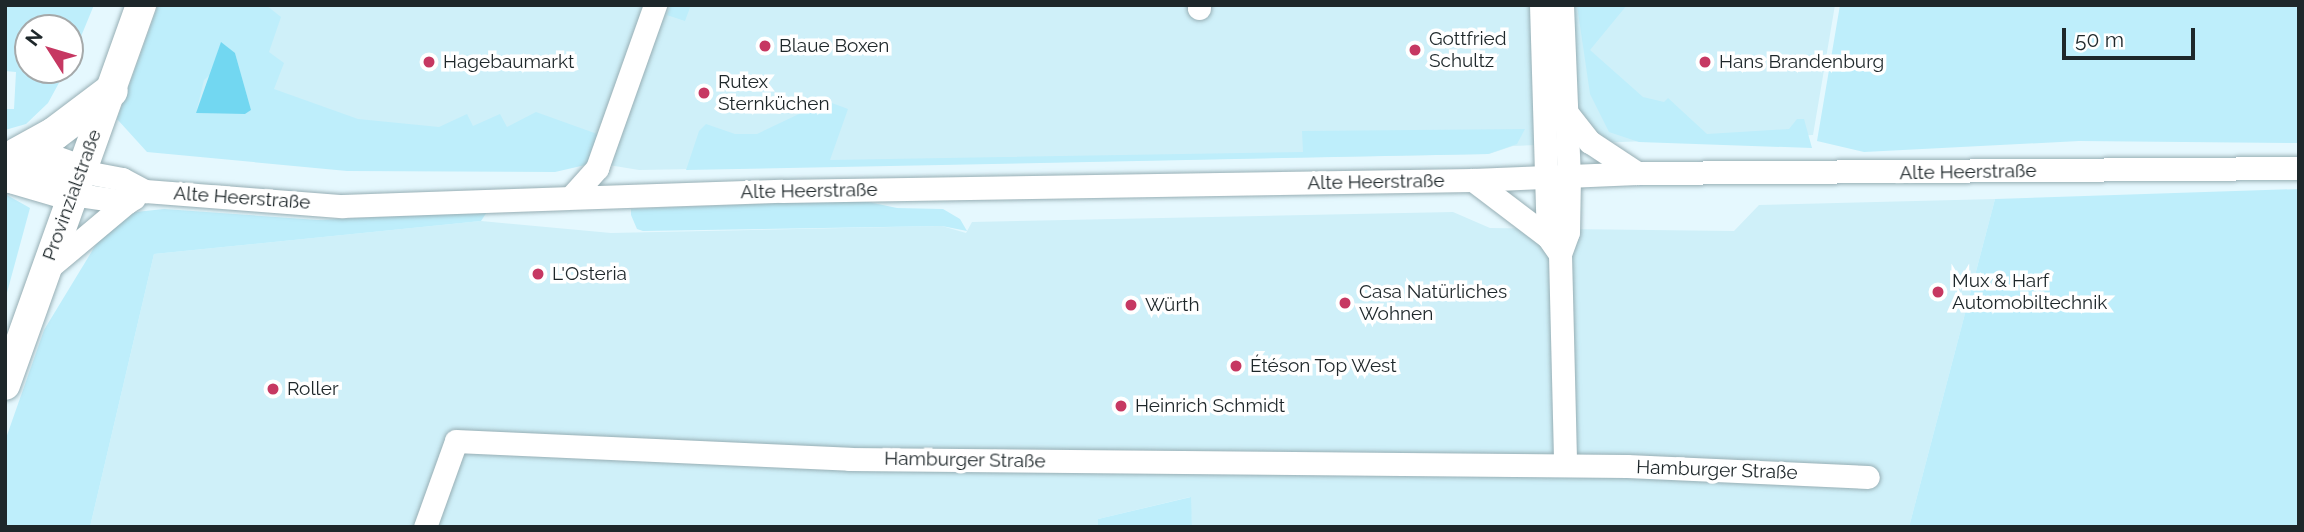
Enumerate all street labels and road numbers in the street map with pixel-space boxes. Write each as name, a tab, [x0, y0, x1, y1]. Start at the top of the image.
street label: Provinzialstraße	[38, 126, 106, 264]
street label: Alte Heerstraße	[1899, 159, 2037, 185]
street label: Alte Heerstraße	[1307, 169, 1445, 195]
street label: Alte Heerstraße	[740, 178, 878, 204]
street label: Alte Heerstraße	[173, 182, 311, 214]
street label: Hamburger Straße	[884, 447, 1046, 473]
street label: Hamburger Straße	[1636, 456, 1798, 484]

